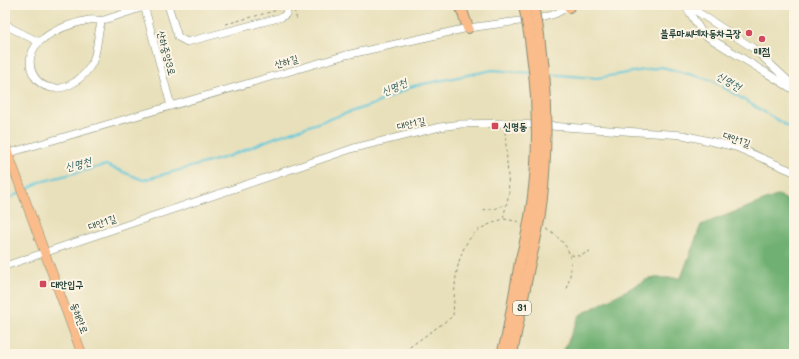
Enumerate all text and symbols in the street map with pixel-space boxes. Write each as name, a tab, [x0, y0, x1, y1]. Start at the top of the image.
place label: 블루마씨네자동차극장	[661, 26, 741, 40]
marker: 블루마씨네자동차극장	[744, 28, 754, 38]
street label: 산하중앙3로	[154, 29, 180, 77]
marker: 매점	[757, 34, 767, 44]
place label: 매점	[754, 44, 770, 58]
street label: 산하길	[273, 51, 299, 71]
water label: 신명천	[714, 67, 745, 94]
water label: 신명천	[379, 74, 410, 99]
street label: 대안1길	[396, 113, 426, 133]
place label: 신명동	[503, 119, 527, 133]
marker: 신명동	[490, 121, 500, 131]
street label: 대안1길	[721, 128, 753, 150]
water label: 신명천	[63, 153, 94, 174]
street label: 대안1길	[86, 211, 118, 233]
place label: 대안입구	[51, 277, 83, 291]
marker: 대안입구	[38, 279, 48, 289]
street label: 동해안로	[68, 300, 92, 336]
road number: 31	[513, 301, 531, 315]

